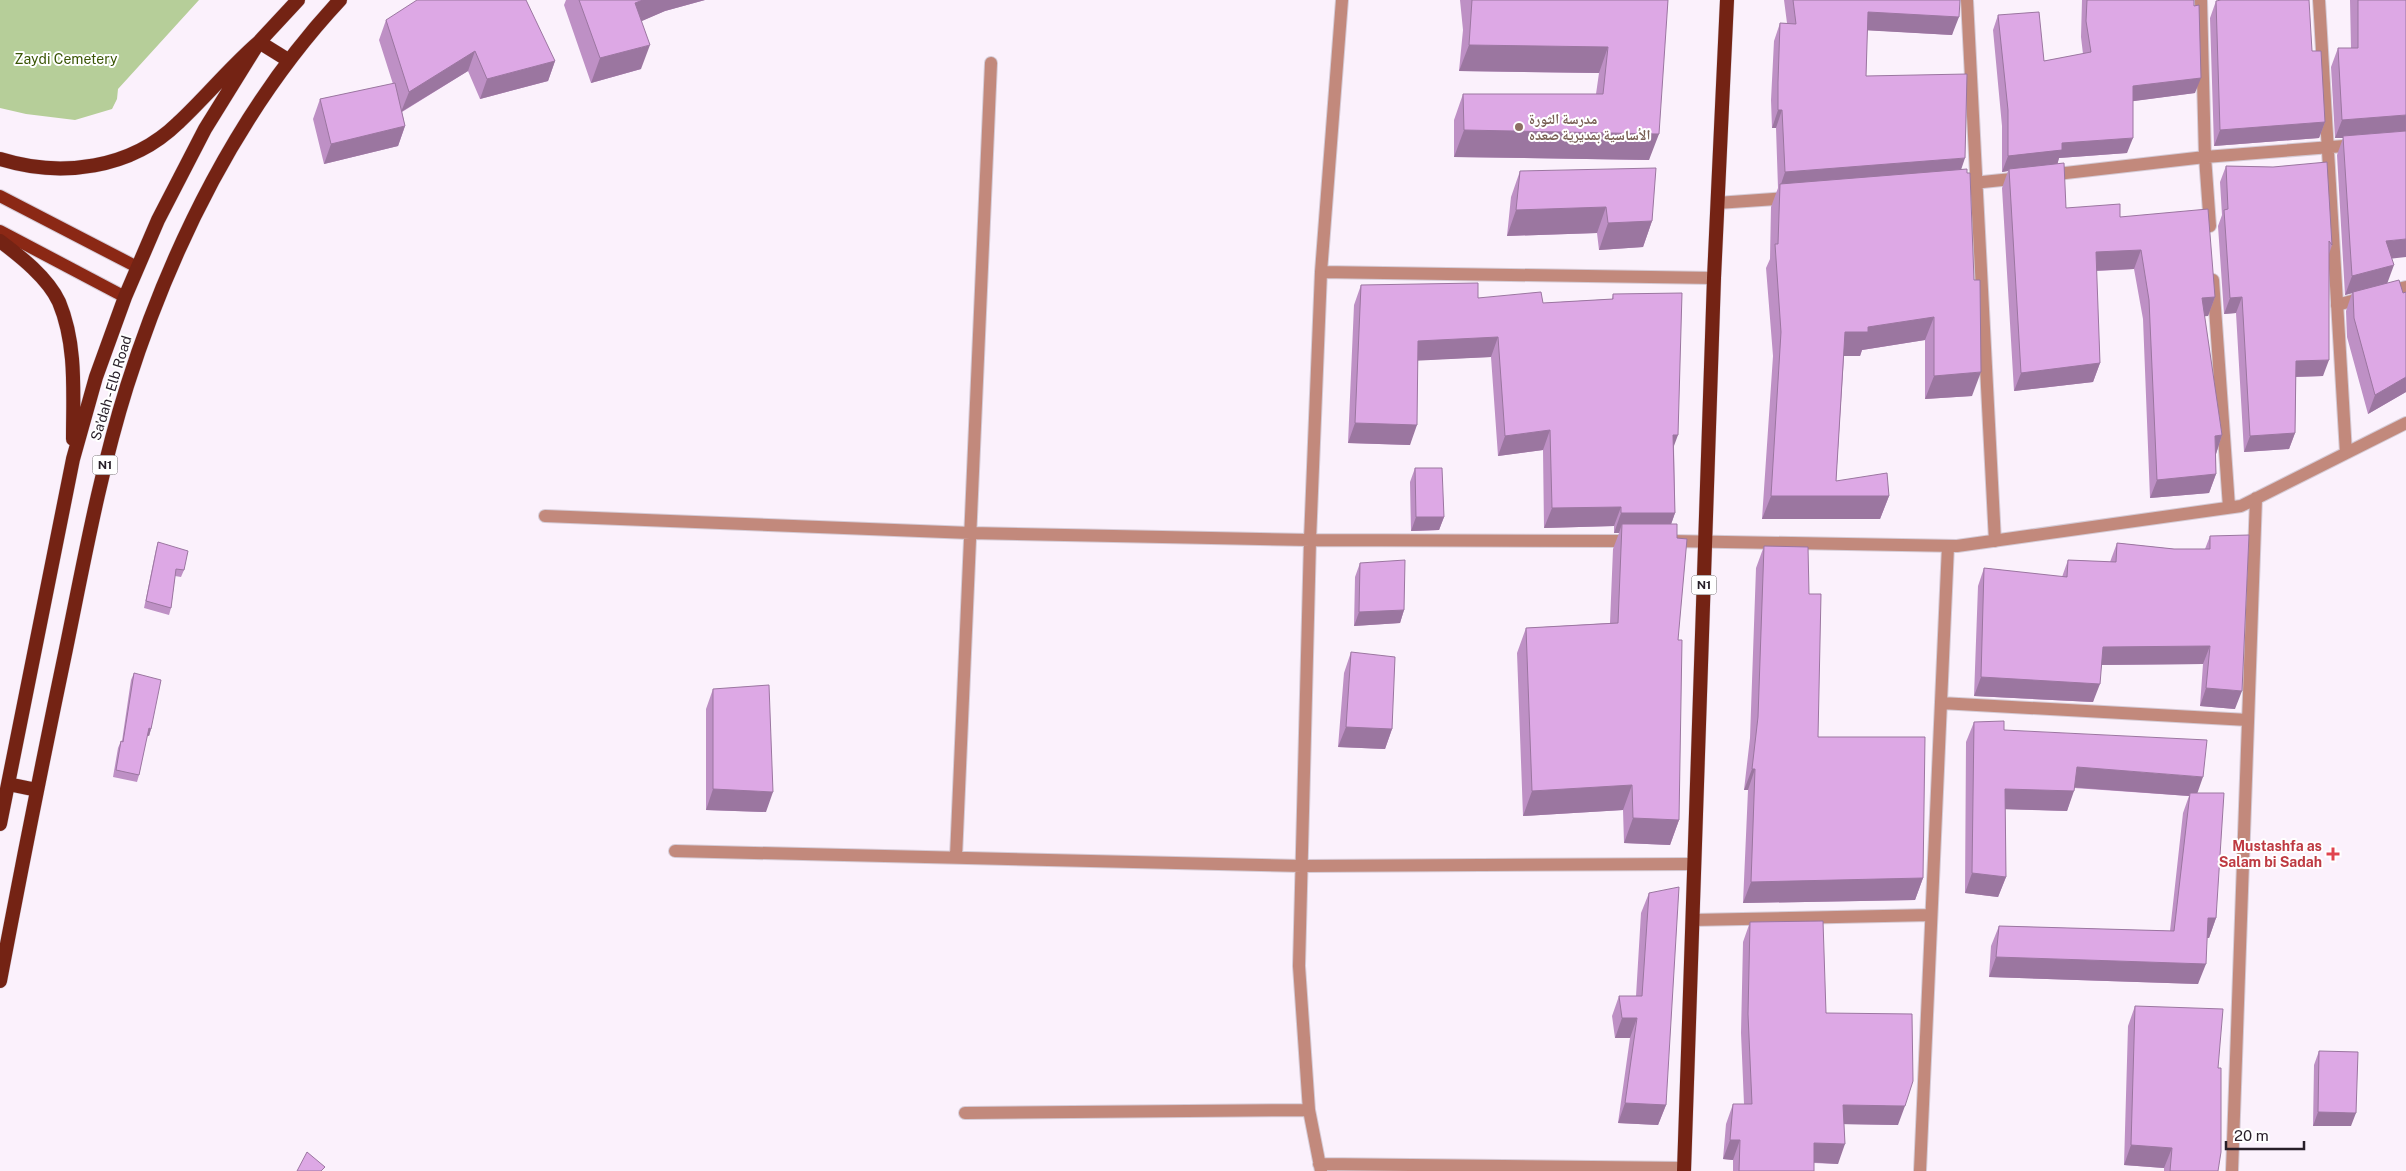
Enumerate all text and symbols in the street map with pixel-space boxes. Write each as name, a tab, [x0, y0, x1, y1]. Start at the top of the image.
park label: Zaydi Cemetery	[15, 51, 118, 67]
place label: مدرسة الثورة الأساسية بمديرية صعده	[1529, 111, 1650, 144]
marker: مدرسة الثورة الأساسية بمديرية صعده	[1513, 121, 1525, 133]
street label: Sa'dah - Elb Road	[87, 334, 135, 442]
road number: N1	[92, 456, 118, 474]
road number: N1	[1692, 576, 1716, 594]
place label: Mustashfa as Salam bi Sadah	[2219, 838, 2322, 870]
marker: Mustashfa as Salam bi Sadah	[2326, 847, 2340, 861]
scale bar	[2226, 1118, 2304, 1150]
text: 20 m	[2234, 1127, 2269, 1144]

